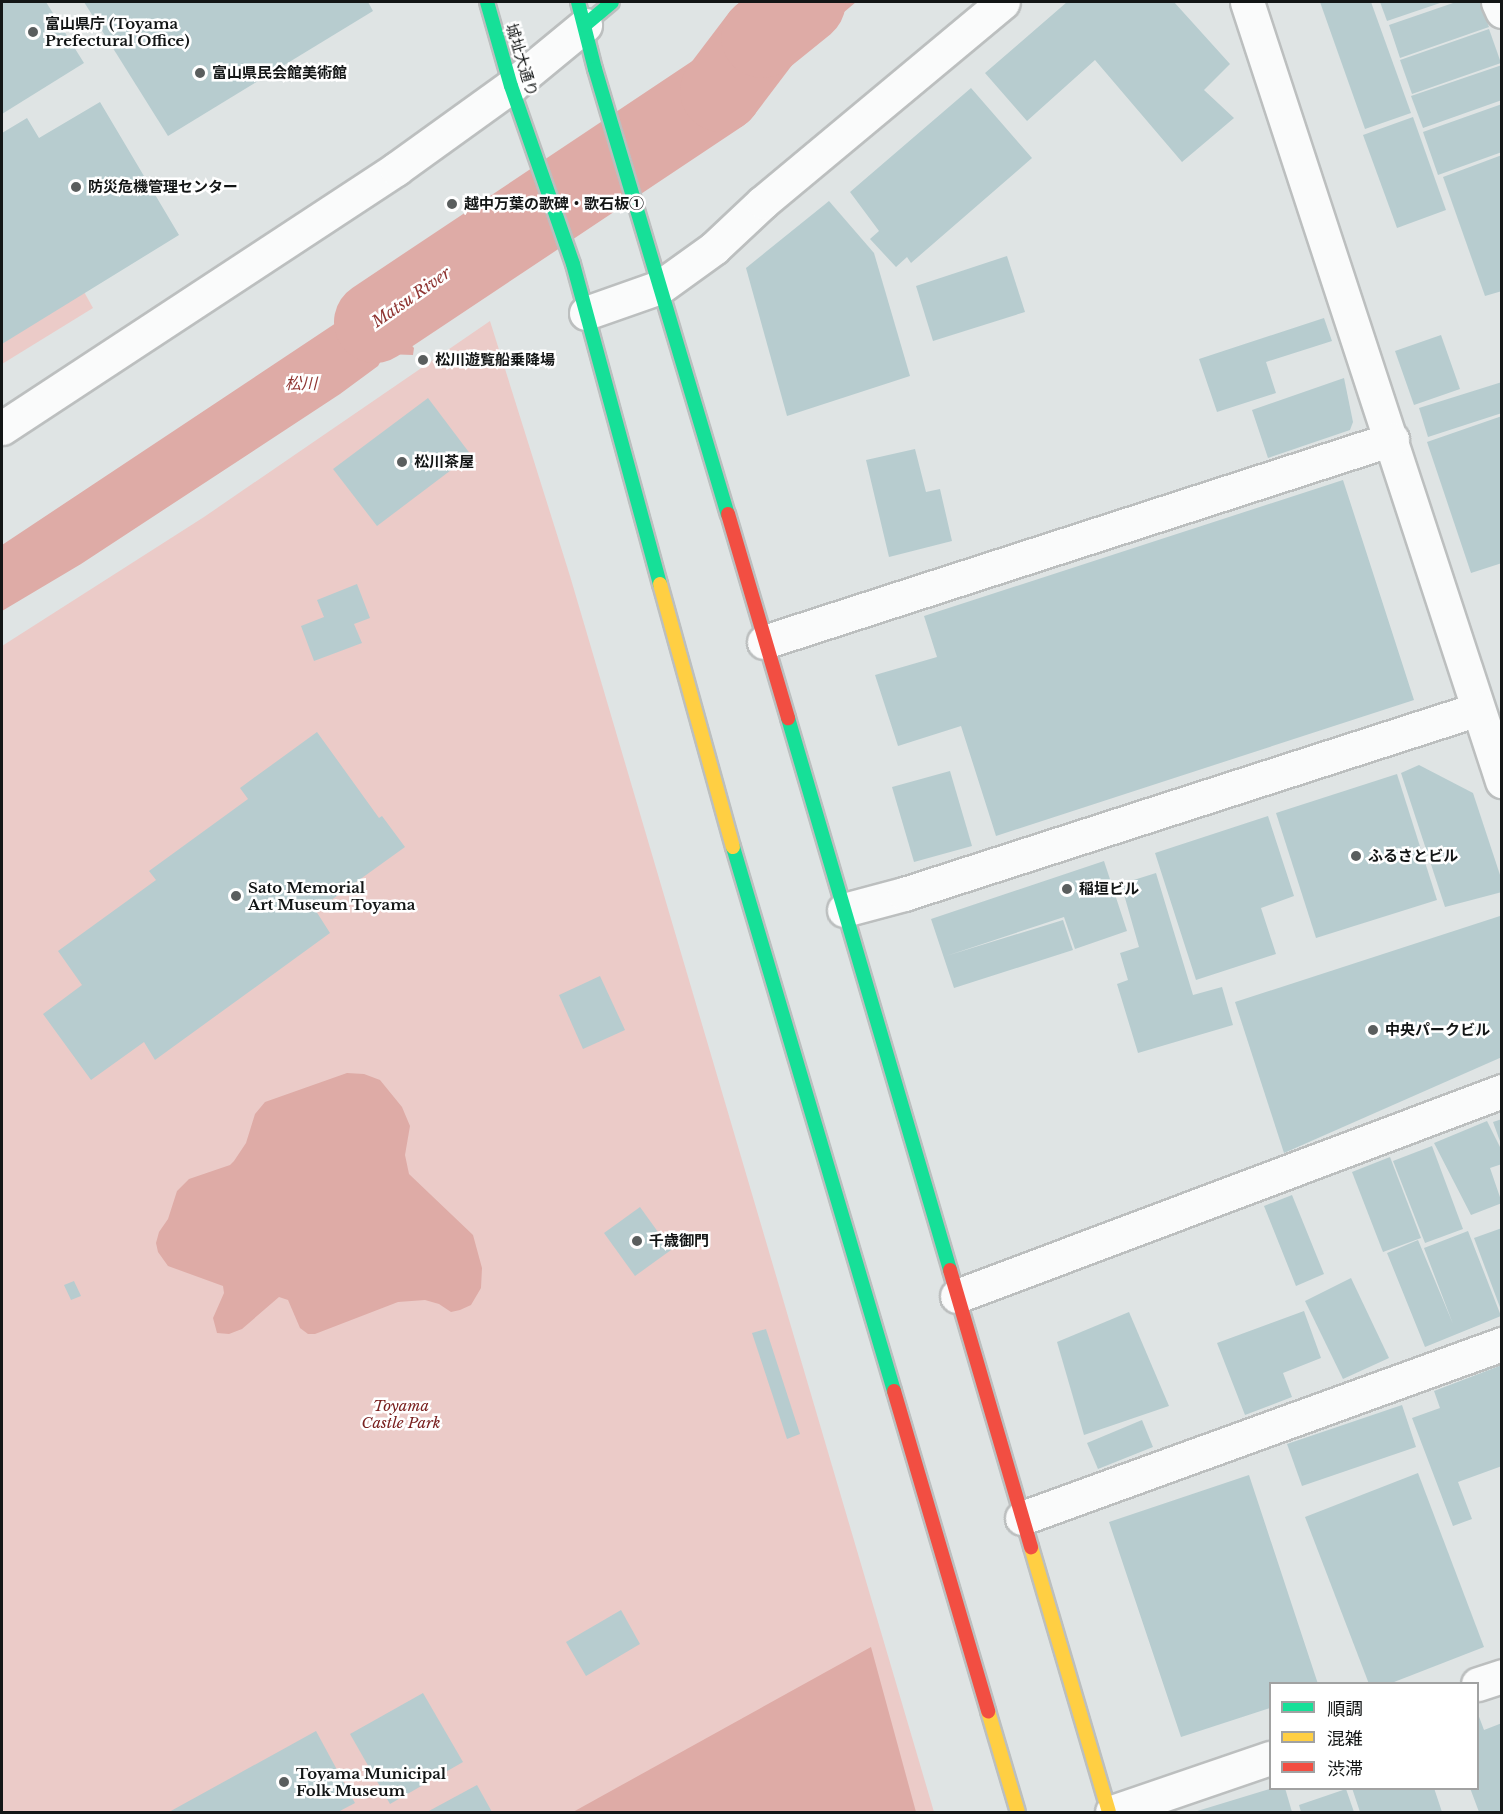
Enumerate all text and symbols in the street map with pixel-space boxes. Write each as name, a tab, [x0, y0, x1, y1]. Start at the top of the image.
place label: 富山県庁 (Toyama Prefectural Office)	[45, 14, 189, 49]
street label: 城址大通り	[502, 22, 542, 98]
marker: 富山県庁 (Toyama Prefectural Office)	[26, 25, 40, 39]
place label: 富山県民会館美術館	[212, 64, 347, 82]
marker: 富山県民会館美術館	[193, 66, 207, 80]
place label: 防災危機管理センター	[88, 178, 238, 196]
marker: 防災危機管理センター	[69, 180, 83, 194]
place label: 越中万葉の歌碑・歌石板①	[464, 195, 644, 213]
marker: 越中万葉の歌碑・歌石板①	[445, 197, 459, 211]
water label: Matsu River	[368, 263, 454, 331]
place label: 松川遊覧船乗降場	[435, 351, 555, 369]
marker: 松川遊覧船乗降場	[416, 353, 430, 367]
water label: 松川	[285, 373, 317, 393]
place label: 松川茶屋	[414, 453, 474, 471]
marker: 松川茶屋	[395, 455, 409, 469]
place label: ふるさとビル	[1368, 847, 1458, 865]
marker: ふるさとビル	[1349, 849, 1363, 863]
place label: Sato Memorial Art Museum Toyama	[248, 878, 416, 913]
place label: 稲垣ビル	[1079, 880, 1139, 898]
marker: 稲垣ビル	[1060, 882, 1074, 896]
marker: Sato Memorial Art Museum Toyama	[229, 889, 243, 903]
place label: 中央パークビル	[1385, 1021, 1490, 1039]
marker: 中央パークビル	[1366, 1023, 1380, 1037]
place label: 千歳御門	[649, 1232, 709, 1250]
marker: 千歳御門	[630, 1234, 644, 1248]
park label: Toyama Castle Park	[361, 1396, 441, 1431]
legend	[1269, 1682, 1479, 1790]
text: 順調	[1327, 1698, 1363, 1720]
text: 混雑	[1327, 1728, 1363, 1750]
text: 渋滞	[1327, 1758, 1363, 1780]
place label: Toyama Municipal Folk Museum	[296, 1764, 446, 1799]
marker: Toyama Municipal Folk Museum	[277, 1775, 291, 1789]

